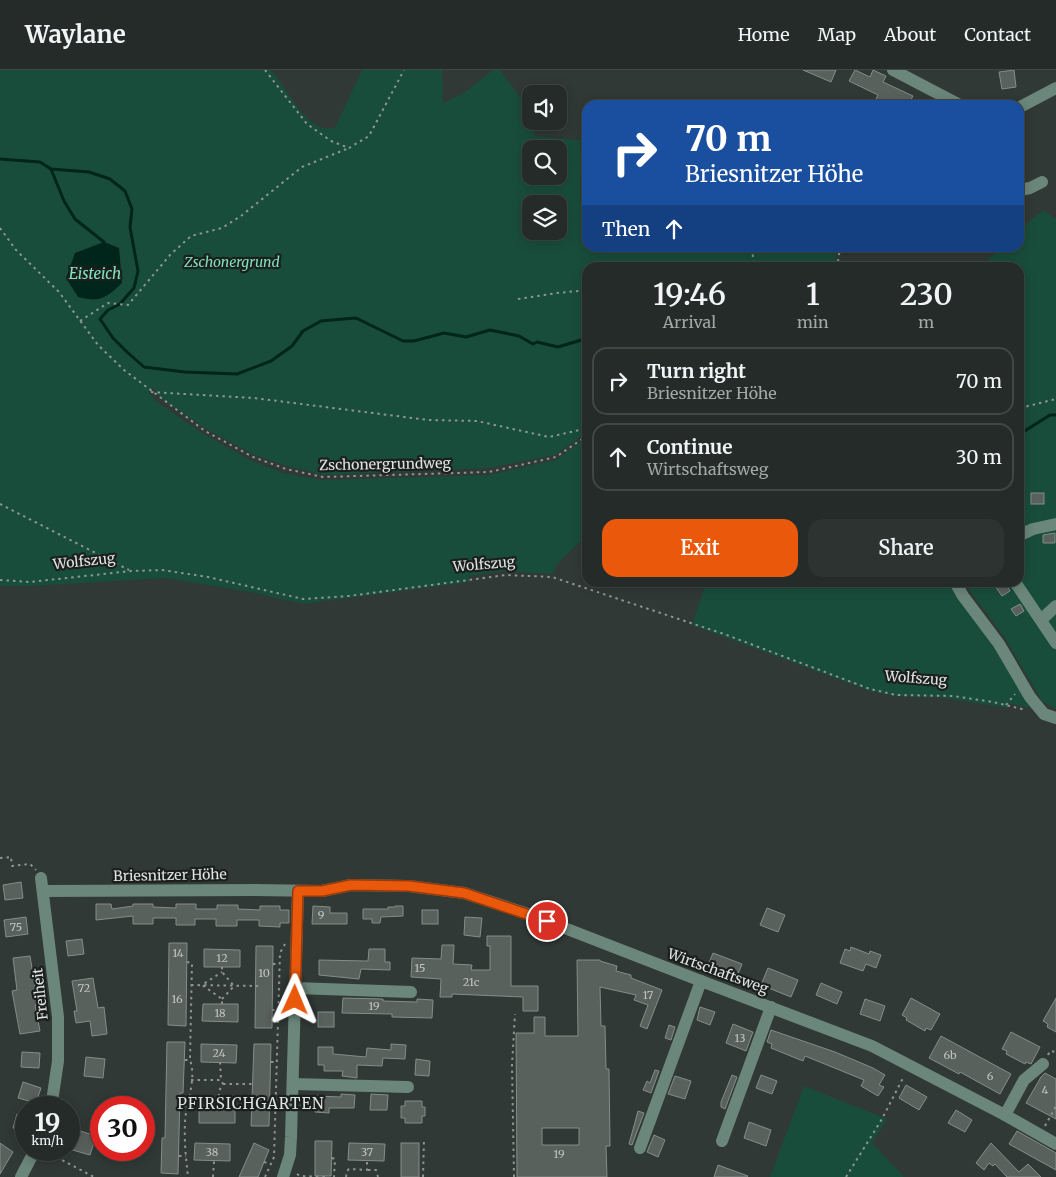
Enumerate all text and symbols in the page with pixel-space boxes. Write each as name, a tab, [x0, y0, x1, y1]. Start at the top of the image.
text: Waylane	[25, 19, 126, 50]
text: Home	[738, 23, 790, 46]
text: Map	[818, 23, 856, 46]
text: About	[884, 23, 936, 46]
text: Contact	[964, 23, 1031, 46]
map controls	[522, 85, 567, 240]
button: sound	[522, 85, 567, 130]
text: 70 m	[685, 117, 772, 161]
icon: right	[602, 120, 667, 185]
button: search	[522, 140, 567, 185]
text: Briesnitzer Höhe	[685, 160, 863, 188]
button: layers	[522, 195, 567, 240]
icon: ahead	[660, 215, 688, 243]
text: Then	[602, 217, 650, 241]
park label: Zschonergrund	[183, 253, 280, 271]
water label: Eisteich	[69, 264, 121, 283]
text: 19:46	[653, 275, 726, 313]
text: 1	[806, 275, 820, 313]
text: 230	[900, 275, 953, 313]
text: Arrival	[663, 312, 716, 332]
text: min	[797, 312, 829, 332]
text: m	[918, 312, 934, 332]
text: Turn right	[647, 359, 746, 383]
icon: right	[604, 367, 632, 395]
text: 70 m	[956, 369, 1002, 393]
text: Briesnitzer Höhe	[647, 383, 777, 403]
text: Continue	[647, 435, 733, 459]
icon: ahead	[604, 443, 632, 471]
text: 30 m	[956, 445, 1002, 469]
street label: Zschonergrundweg	[319, 454, 452, 474]
text: Wirtschaftsweg	[647, 459, 768, 479]
button: Exit	[602, 519, 798, 577]
button: Share	[808, 519, 1004, 577]
street label: Wolfszug	[51, 549, 117, 573]
street label: Wolfszug	[451, 552, 516, 576]
street label: Wolfszug	[883, 667, 948, 689]
street label: Briesnitzer Höhe	[113, 865, 227, 885]
pin	[526, 900, 568, 942]
icon: arrive	[533, 907, 561, 935]
house number: 9	[318, 908, 325, 922]
house number: 75	[10, 920, 22, 934]
street label: Wirtschaftsweg	[664, 944, 771, 998]
house number: 14	[172, 946, 184, 960]
house number: 12	[216, 951, 228, 965]
house number: 15	[414, 961, 426, 975]
house number: 10	[258, 966, 270, 980]
street label: Freiheit	[28, 967, 52, 1021]
position arrow	[268, 973, 320, 1025]
house number: 21c	[463, 975, 480, 989]
house number: 72	[78, 981, 90, 995]
house number: 17	[643, 988, 653, 1002]
house number: 16	[171, 992, 183, 1006]
house number: 19	[368, 999, 380, 1013]
house number: 18	[214, 1006, 226, 1020]
house number: 13	[735, 1031, 745, 1045]
house number: 24	[213, 1046, 226, 1060]
house number: 6b	[943, 1048, 957, 1062]
house number: 6	[987, 1069, 994, 1083]
house number: 4	[1042, 1083, 1049, 1097]
district label: PFIRSICHGARTEN	[177, 1094, 325, 1113]
speed limit sign: 30	[90, 1096, 155, 1161]
text: 19	[35, 1106, 60, 1138]
text: km/h	[32, 1133, 63, 1148]
house number: 38	[206, 1145, 219, 1159]
house number: 37	[361, 1145, 373, 1159]
house number: 19	[553, 1147, 565, 1161]

